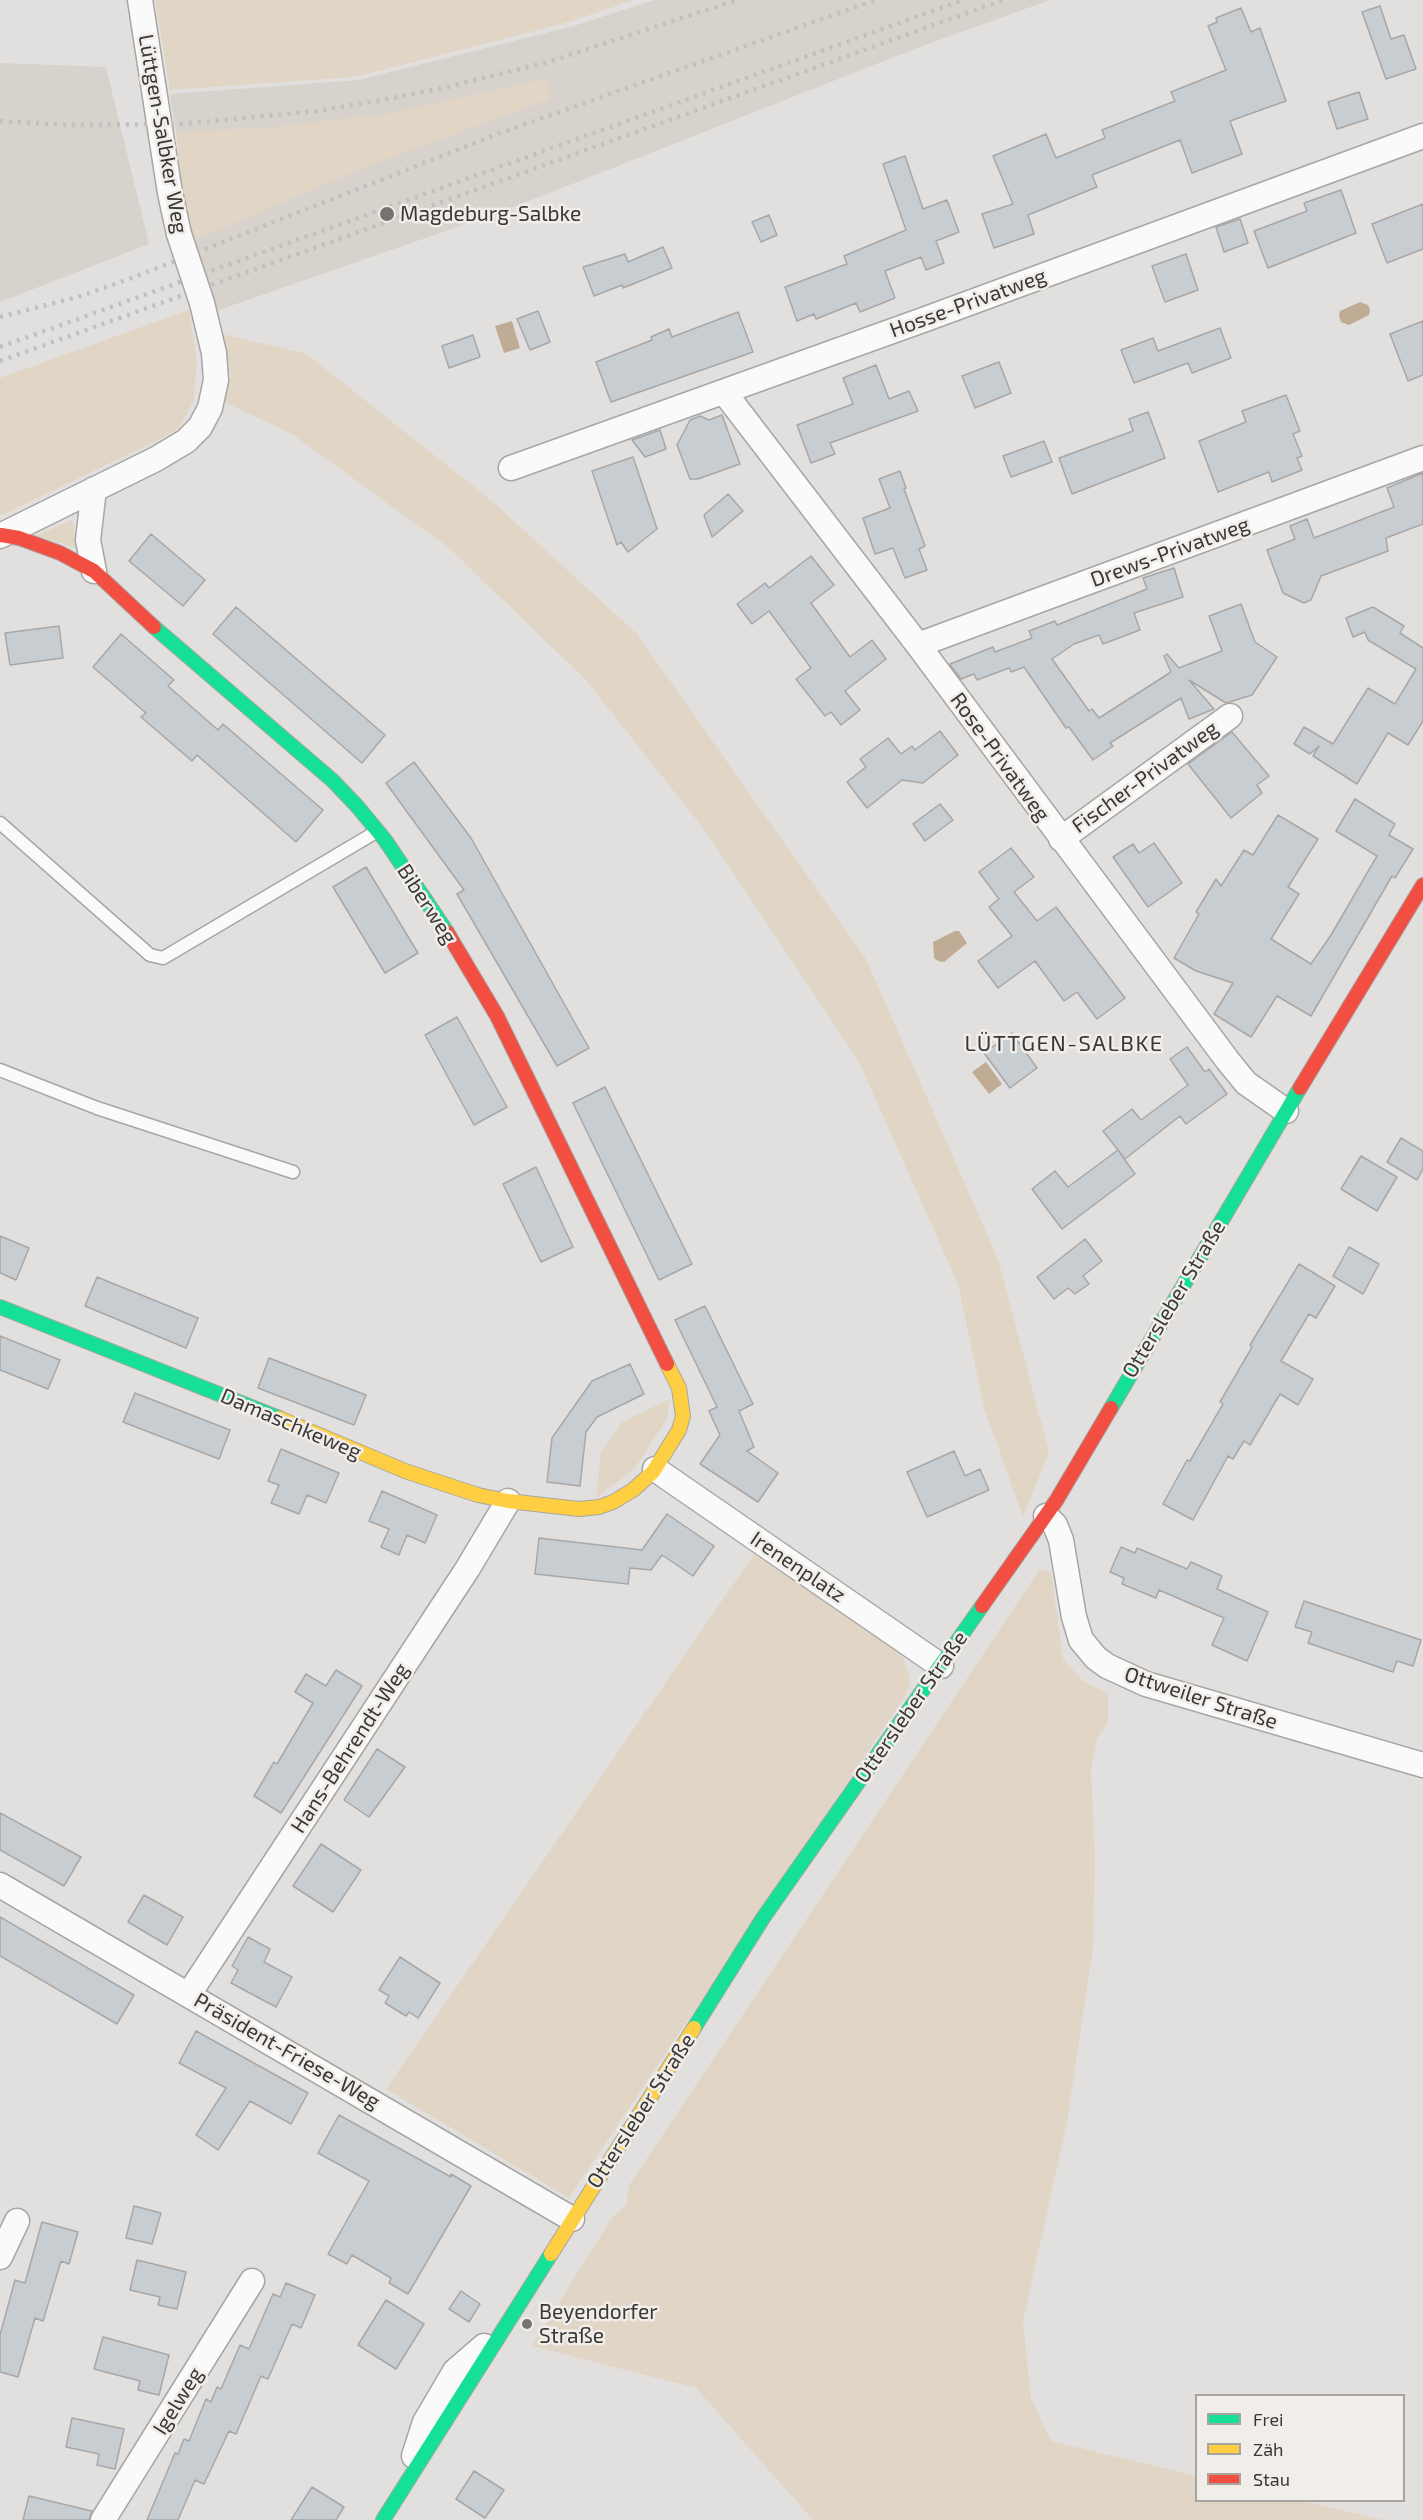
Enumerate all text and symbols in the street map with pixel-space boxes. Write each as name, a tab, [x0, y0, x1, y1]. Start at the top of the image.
street label: Lüttgen-Salbker Weg	[133, 32, 193, 236]
place label: Magdeburg-Salbke	[400, 201, 581, 227]
marker: Magdeburg-Salbke	[378, 205, 396, 223]
street label: Hosse-Privatweg	[886, 263, 1050, 343]
street label: Drews-Privatweg	[1087, 512, 1253, 592]
street label: Rose-Privatweg	[945, 688, 1055, 826]
street label: Fischer-Privatweg	[1067, 715, 1223, 839]
street label: Biberweg	[392, 859, 462, 949]
district label: LÜTTGEN-SALBKE	[964, 1031, 1164, 1057]
street label: Ottersleber Straße	[1117, 1216, 1231, 1382]
street label: Damaschkeweg	[217, 1383, 365, 1465]
street label: Irenenplatz	[746, 1526, 850, 1608]
street label: Ottersleber Straße	[849, 1626, 973, 1788]
street label: Hans-Behrendt-Weg	[286, 1658, 414, 1838]
street label: Ottweiler Straße	[1121, 1661, 1281, 1735]
street label: Präsident-Friese-Weg	[189, 1987, 385, 2115]
street label: Ottersleber Straße	[582, 2029, 700, 2193]
place label: Beyendorfer Straße	[539, 2299, 658, 2349]
marker: Beyendorfer Straße	[520, 2317, 534, 2331]
street label: Igelweg	[148, 2363, 208, 2439]
legend	[1195, 2394, 1405, 2502]
text: Frei	[1253, 2408, 1284, 2430]
text: Zäh	[1253, 2438, 1284, 2460]
text: Stau	[1253, 2468, 1290, 2490]

